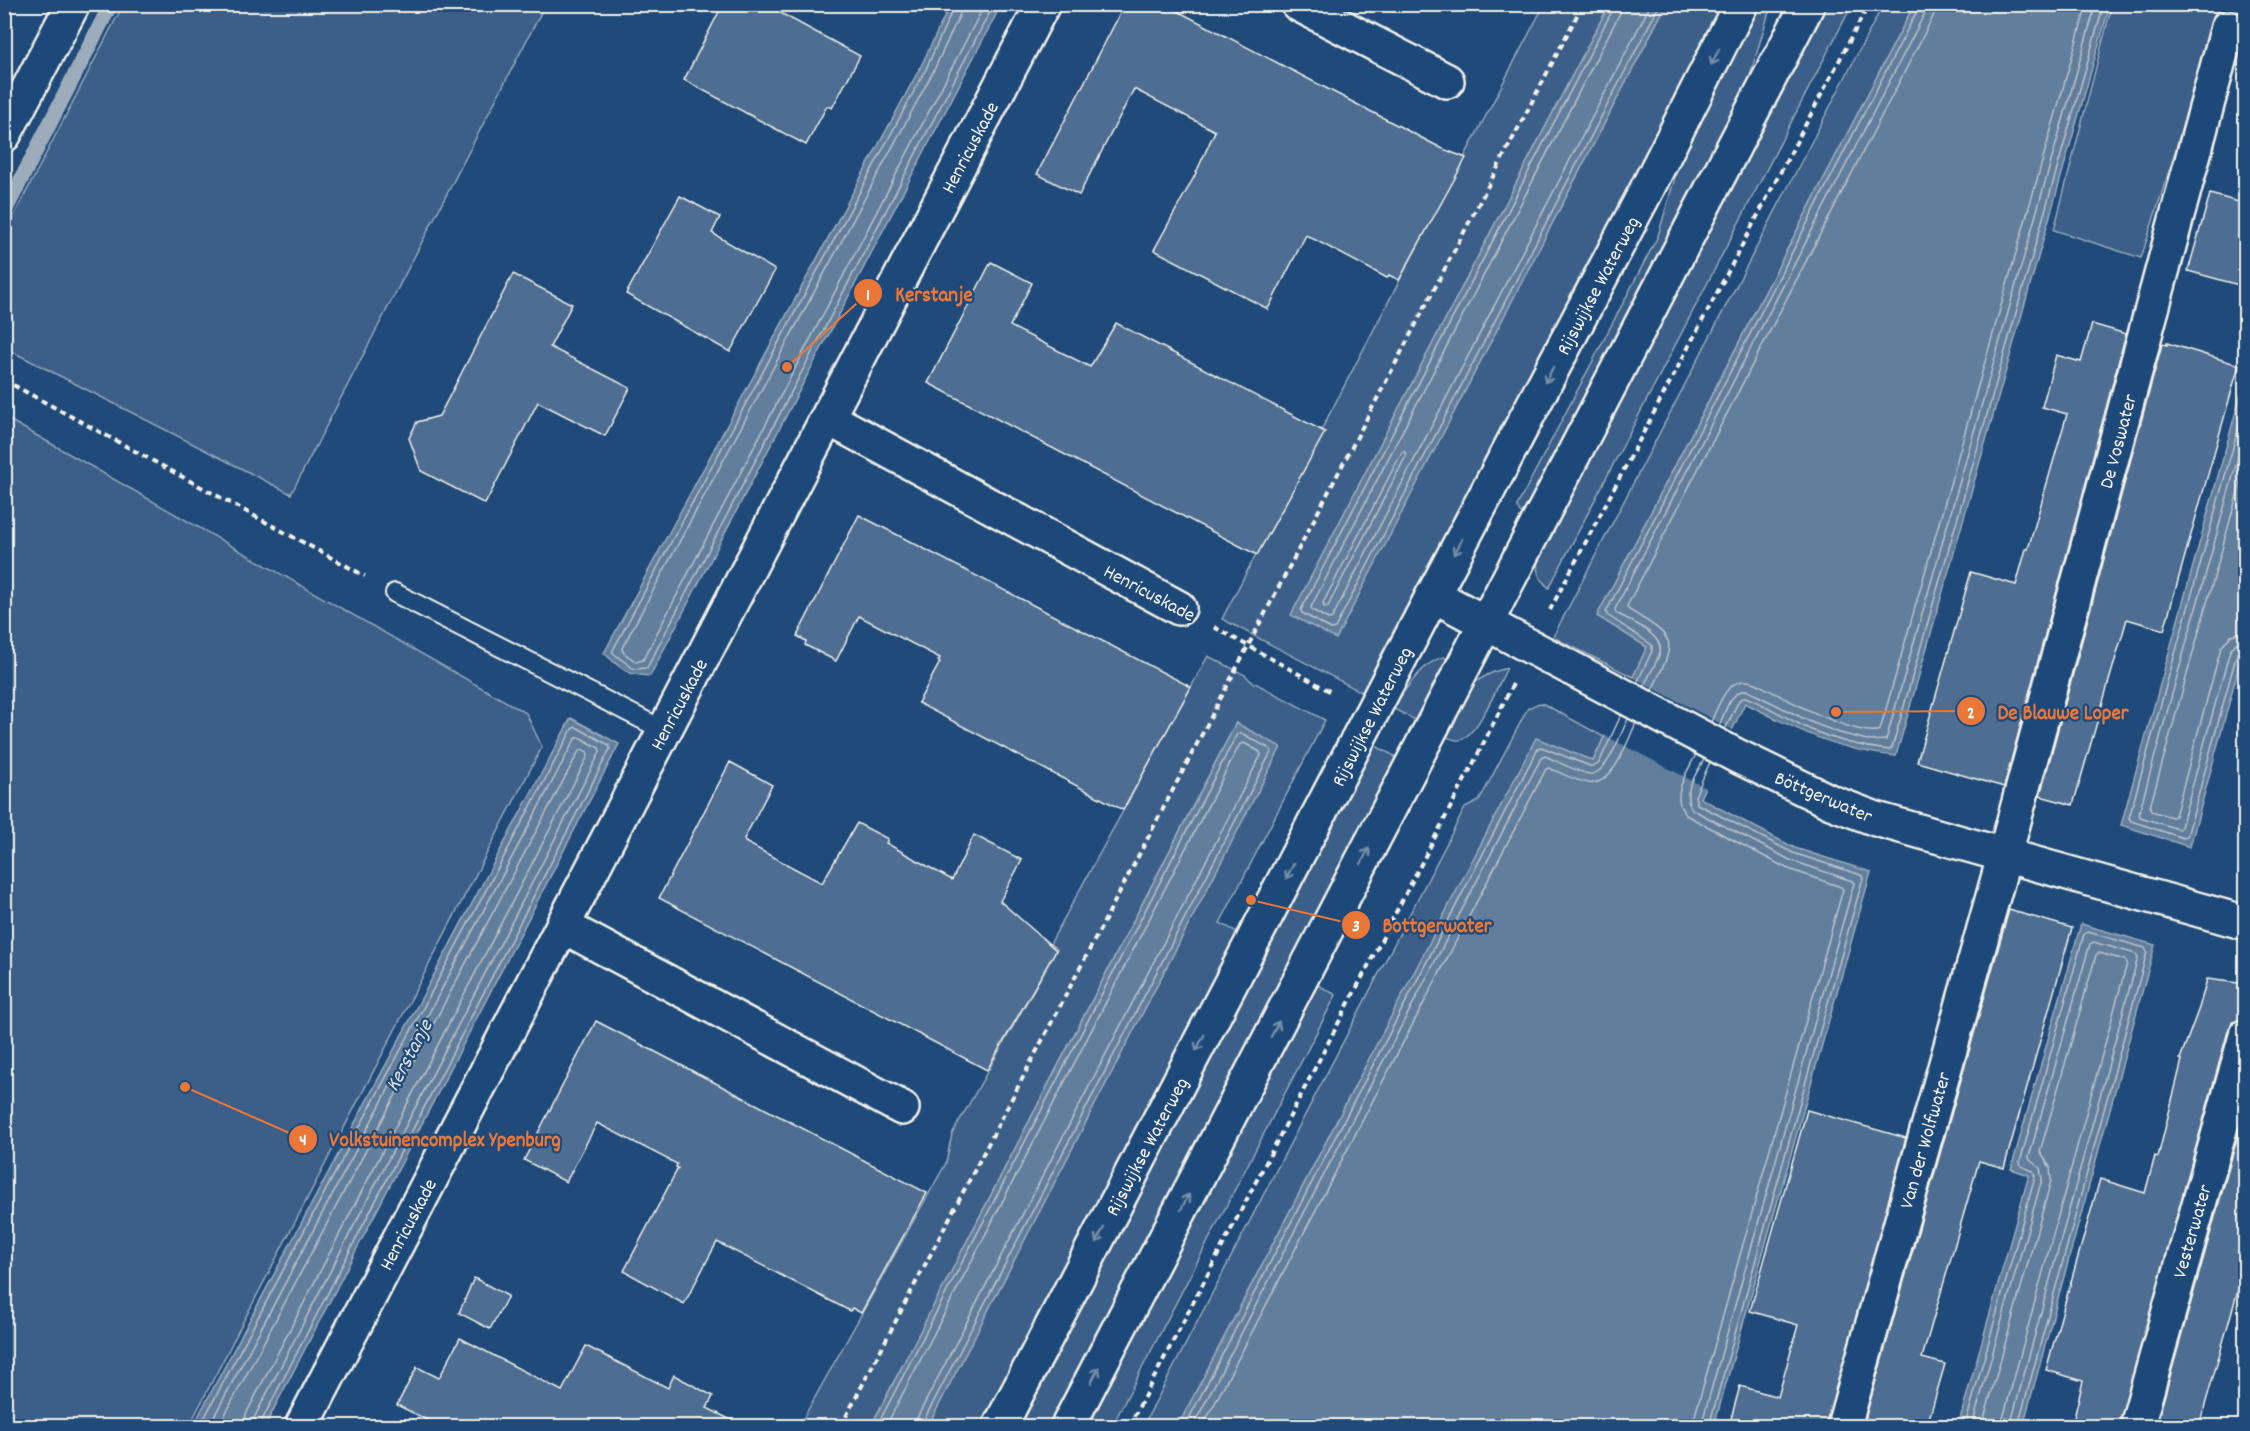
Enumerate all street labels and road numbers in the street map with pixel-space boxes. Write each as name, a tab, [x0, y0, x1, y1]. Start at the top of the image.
street label: Henricuskade	[936, 97, 1008, 199]
street label: Rijswijkse Waterweg	[1551, 212, 1648, 361]
street label: De Voswater	[2094, 391, 2146, 492]
street label: Henricuskade	[1098, 559, 1200, 631]
street label: Rijswijkse Waterweg	[1326, 643, 1421, 792]
street label: Henricuskade	[645, 654, 717, 756]
street label: Böttgerwater	[1769, 766, 1877, 832]
street label: Van der Wolfwater	[1894, 1069, 1960, 1212]
street label: Rijswijkse Waterweg	[1100, 1073, 1197, 1222]
street label: Henricuskade	[374, 1174, 446, 1276]
street label: Vesterwater	[2167, 1181, 2221, 1282]

